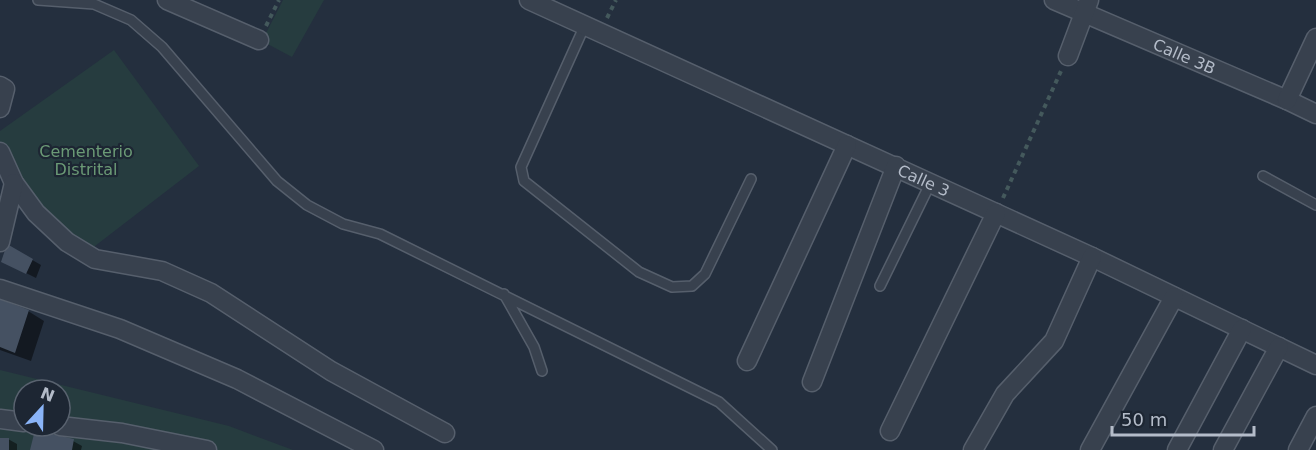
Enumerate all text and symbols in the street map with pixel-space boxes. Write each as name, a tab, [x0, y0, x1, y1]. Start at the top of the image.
street label: Calle 3B	[1150, 35, 1218, 78]
park label: Cementerio Distrital	[39, 142, 133, 179]
street label: Calle 3	[895, 161, 953, 201]
north arrow	[12, 378, 72, 438]
text: N	[38, 383, 57, 406]
scale bar	[1112, 399, 1254, 437]
text: 50 m	[1121, 409, 1167, 430]

